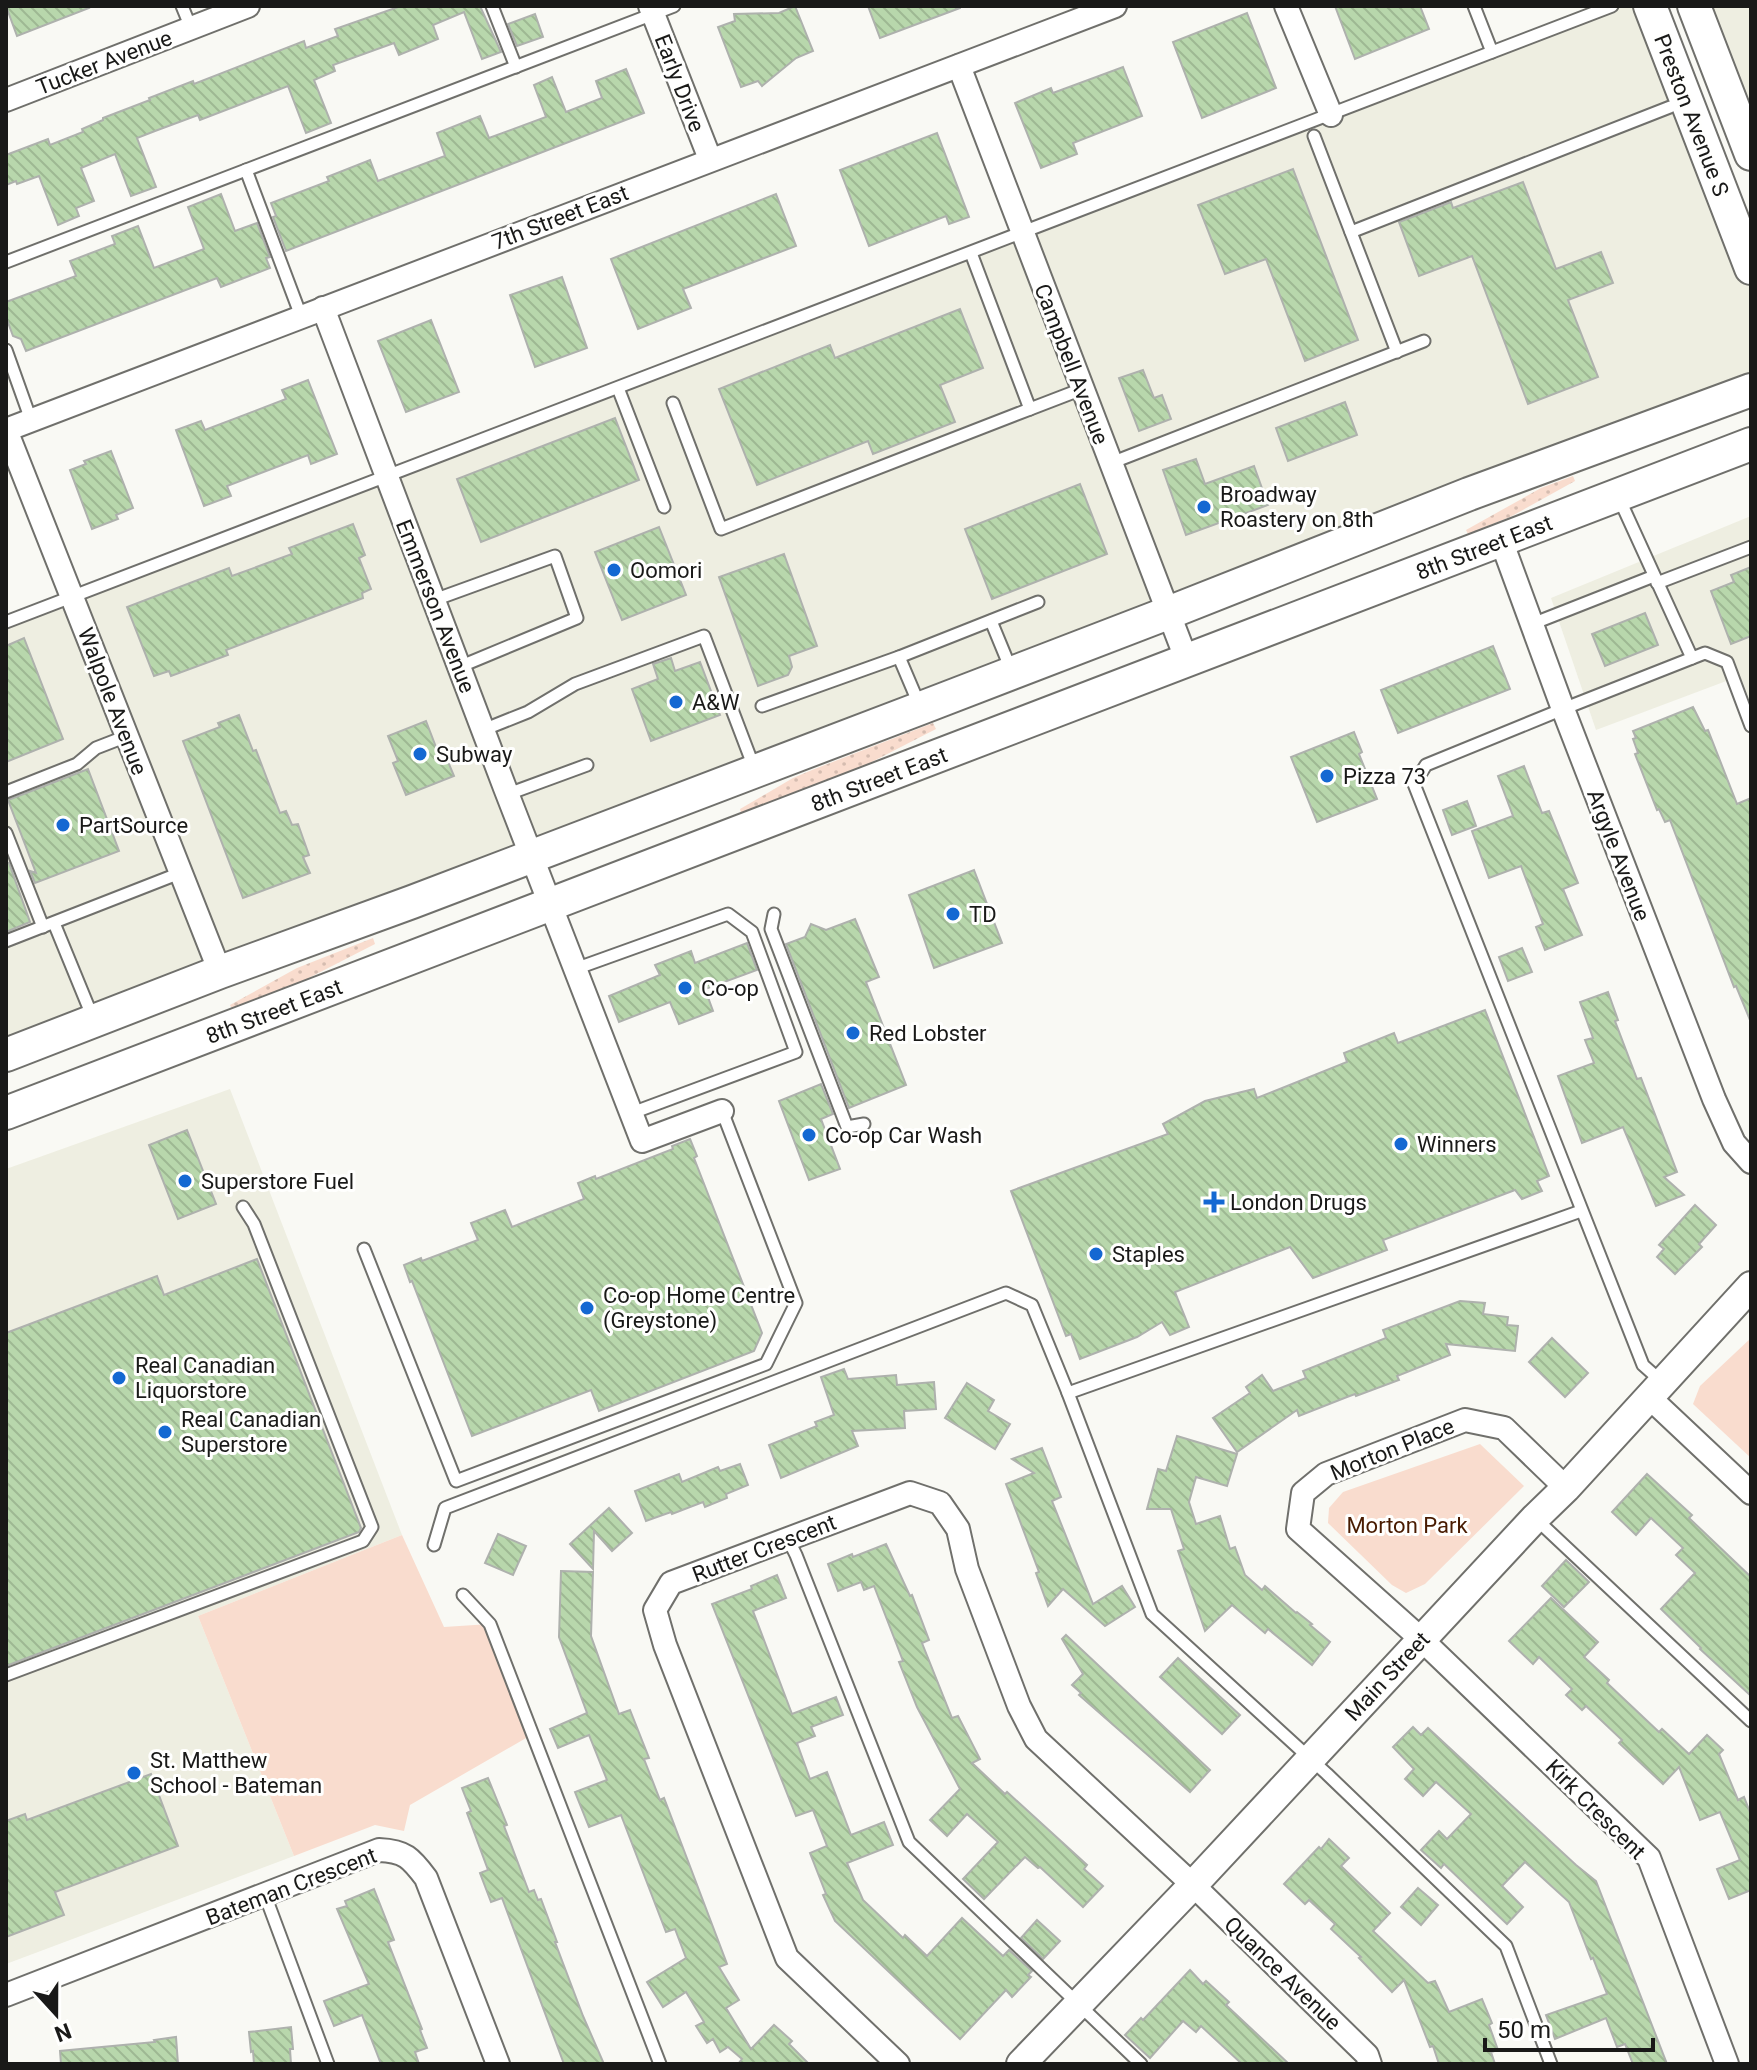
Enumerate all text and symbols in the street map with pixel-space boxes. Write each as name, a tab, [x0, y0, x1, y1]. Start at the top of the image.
street label: Tucker Avenue	[33, 25, 176, 100]
street label: Early Drive	[649, 31, 710, 136]
street label: Preston Avenue S	[1649, 31, 1734, 200]
street label: 7th Street East	[489, 180, 632, 255]
street label: Campbell Avenue	[1029, 280, 1114, 448]
place label: Broadway Roastery on 8th	[1220, 482, 1374, 532]
marker: Broadway Roastery on 8th	[1195, 498, 1213, 516]
street label: 8th Street East	[1413, 510, 1556, 585]
street label: Emmerson Avenue	[391, 516, 480, 696]
place label: Oomori	[630, 558, 702, 583]
marker: Oomori	[605, 561, 623, 579]
street label: Walpole Avenue	[73, 624, 152, 778]
place label: A&W	[692, 690, 740, 715]
marker: A&W	[667, 693, 685, 711]
place label: Subway	[436, 742, 513, 767]
street label: 8th Street East	[808, 742, 951, 817]
marker: Subway	[411, 745, 429, 763]
place label: Pizza 73	[1343, 764, 1426, 789]
marker: Pizza 73	[1318, 767, 1336, 785]
street label: Argyle Avenue	[1582, 786, 1655, 924]
place label: PartSource	[79, 813, 188, 838]
marker: PartSource	[54, 816, 72, 834]
place label: TD	[969, 902, 997, 927]
marker: TD	[944, 905, 962, 923]
street label: 8th Street East	[203, 974, 346, 1049]
place label: Co-op	[701, 976, 759, 1001]
marker: Co-op	[676, 979, 694, 997]
place label: Red Lobster	[869, 1021, 987, 1046]
marker: Red Lobster	[844, 1024, 862, 1042]
place label: Co-op Car Wash	[825, 1123, 982, 1148]
marker: Co-op Car Wash	[800, 1126, 818, 1144]
place label: Winners	[1417, 1132, 1497, 1157]
marker: Winners	[1392, 1135, 1410, 1153]
place label: Superstore Fuel	[201, 1169, 354, 1194]
marker: Superstore Fuel	[176, 1172, 194, 1190]
place label: London Drugs	[1230, 1190, 1367, 1215]
marker: London Drugs	[1205, 1193, 1223, 1211]
place label: Staples	[1112, 1242, 1185, 1267]
marker: Staples	[1087, 1245, 1105, 1263]
place label: Co-op Home Centre (Greystone)	[603, 1283, 795, 1334]
marker: Co-op Home Centre (Greystone)	[578, 1299, 596, 1317]
place label: Real Canadian Liquorstore	[135, 1353, 275, 1403]
marker: Real Canadian Liquorstore	[110, 1369, 128, 1387]
place label: Real Canadian Superstore	[181, 1407, 321, 1457]
street label: Morton Place	[1327, 1413, 1458, 1486]
marker: Real Canadian Superstore	[156, 1423, 174, 1441]
street label: Rutter Crescent	[689, 1510, 840, 1587]
park label: Morton Park	[1346, 1513, 1468, 1538]
street label: Main Street	[1340, 1627, 1435, 1726]
place label: St. Matthew School - Bateman	[150, 1748, 322, 1798]
street label: Kirk Crescent	[1541, 1754, 1651, 1864]
marker: St. Matthew School - Bateman	[125, 1764, 143, 1782]
street label: Bateman Crescent	[202, 1842, 380, 1930]
street label: Quance Avenue	[1219, 1912, 1346, 2035]
north arrow	[16, 1974, 96, 2054]
scale bar	[1485, 2002, 1653, 2052]
text: 50 m	[1497, 2016, 1551, 2044]
text: N	[51, 2018, 75, 2047]

